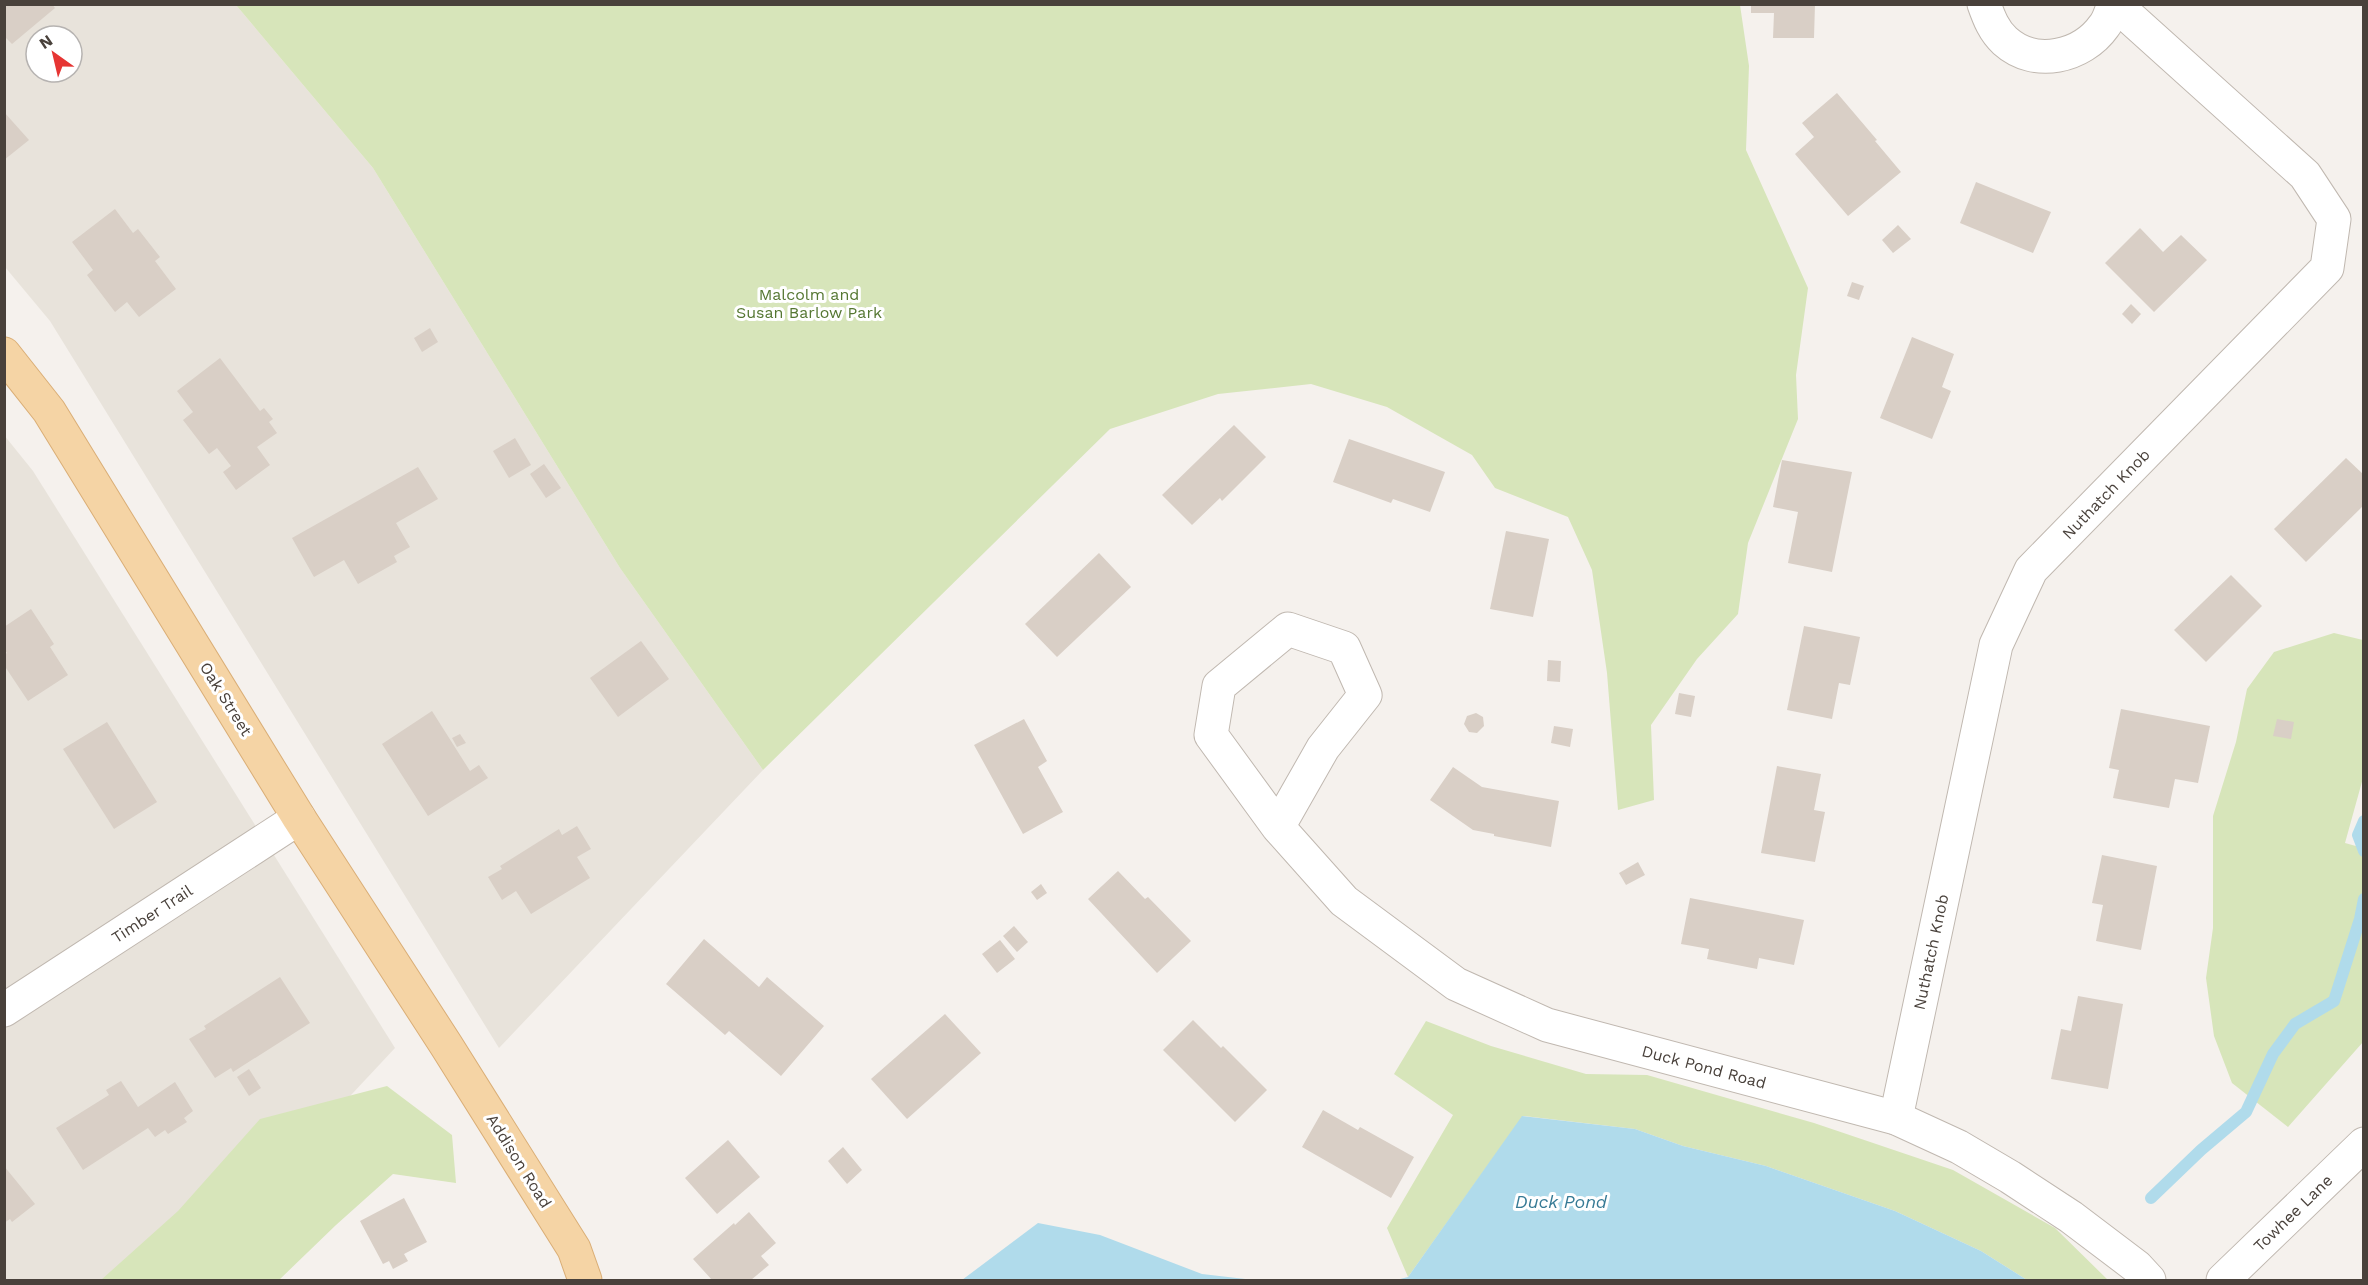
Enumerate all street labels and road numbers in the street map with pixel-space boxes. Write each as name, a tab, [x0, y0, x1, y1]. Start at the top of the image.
street label: Nuthatch Knob	[2058, 445, 2154, 543]
street label: Oak Street	[196, 659, 256, 740]
street label: Timber Trail	[108, 881, 196, 947]
street label: Nuthatch Knob	[1909, 892, 1953, 1012]
street label: Duck Pond Road	[1640, 1041, 1768, 1093]
street label: Addison Road	[483, 1111, 555, 1211]
street label: Towhee Lane	[2250, 1171, 2336, 1255]

